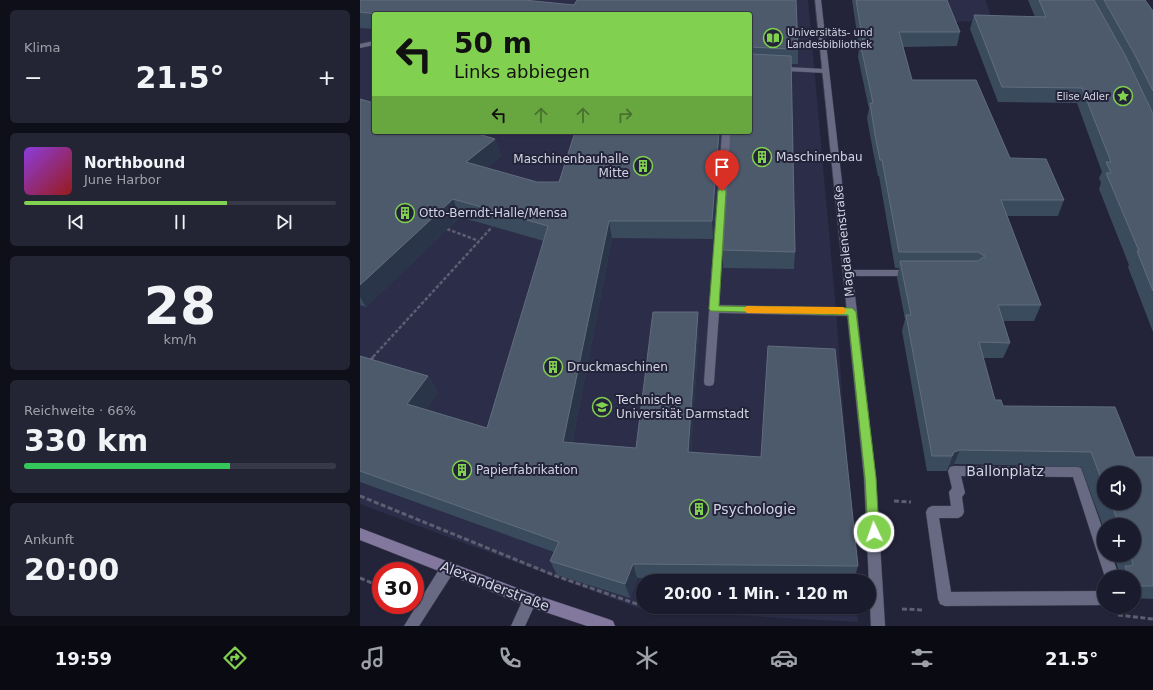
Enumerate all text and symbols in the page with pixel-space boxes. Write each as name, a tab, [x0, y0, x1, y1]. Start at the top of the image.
text: 50 m	[454, 27, 532, 60]
library icon: Universitäts- und Landesbibliothek	[762, 27, 784, 49]
place label: Universitäts- und Landesbibliothek	[787, 27, 873, 50]
icon: left	[388, 28, 440, 80]
text: Klima	[24, 40, 60, 55]
text: 21.5°	[135, 60, 225, 95]
text: Links abbiegen	[454, 61, 590, 82]
text: −	[24, 65, 42, 90]
text: +	[318, 65, 336, 90]
place icon: Elise Adler	[1112, 85, 1134, 107]
place label: Elise Adler	[1057, 91, 1110, 102]
icon: left	[488, 104, 510, 126]
icon: ahead	[530, 104, 552, 126]
icon: ahead	[572, 104, 594, 126]
icon: right	[614, 104, 636, 126]
building icon: Maschinenbau	[751, 146, 773, 168]
pin	[705, 150, 739, 191]
place label: Maschinenbau	[776, 150, 863, 164]
place label: Maschinenbauhalle Mitte	[513, 152, 629, 180]
text: Northbound	[84, 154, 185, 172]
building icon: Maschinenbauhalle Mitte	[632, 155, 654, 177]
icon: arrive	[711, 156, 733, 178]
text: June Harbor	[84, 172, 161, 187]
street label: Magdalenenstraße	[831, 185, 857, 297]
building icon: Otto-Berndt-Halle/Mensa	[394, 202, 416, 224]
place label: Otto-Berndt-Halle/Mensa	[419, 206, 567, 220]
icon: previous	[65, 211, 87, 233]
icon: pause	[169, 211, 191, 233]
icon: next	[273, 211, 295, 233]
text: 28	[144, 276, 216, 336]
text: km/h	[164, 332, 196, 347]
building icon: Druckmaschinen	[542, 356, 564, 378]
place label: Druckmaschinen	[567, 360, 668, 374]
place label: Technische Universität Darmstadt	[615, 393, 749, 421]
school or university icon: Technische Universität Darmstadt	[591, 396, 613, 418]
text: Reichweite · 66%	[24, 403, 136, 418]
text: 330 km	[24, 423, 148, 458]
building icon: Papierfabrikation	[451, 459, 473, 481]
place label: Papierfabrikation	[476, 463, 578, 477]
street label: Ballonplatz	[966, 463, 1044, 479]
map controls	[1097, 466, 1141, 614]
button: sound	[1097, 466, 1141, 510]
building icon: Psychologie	[688, 498, 710, 520]
place label: Psychologie	[713, 501, 796, 517]
position arrow	[853, 511, 895, 553]
button: +	[1097, 518, 1141, 562]
text: Ankunft	[24, 532, 74, 547]
text: 20:00	[24, 552, 120, 587]
street label: Alexanderstraße	[438, 558, 552, 614]
speed limit sign: 30	[372, 562, 424, 614]
button: −	[1097, 570, 1141, 614]
text: 20:00 · 1 Min. · 120 m	[664, 585, 848, 603]
icon: directions	[221, 644, 249, 672]
icon: music	[359, 644, 387, 672]
icon: phone	[496, 644, 524, 672]
icon: climate	[633, 644, 661, 672]
icon: car	[770, 644, 798, 672]
icon: filters	[908, 644, 936, 672]
text: 19:59	[55, 648, 112, 669]
text: 21.5°	[1045, 648, 1098, 669]

